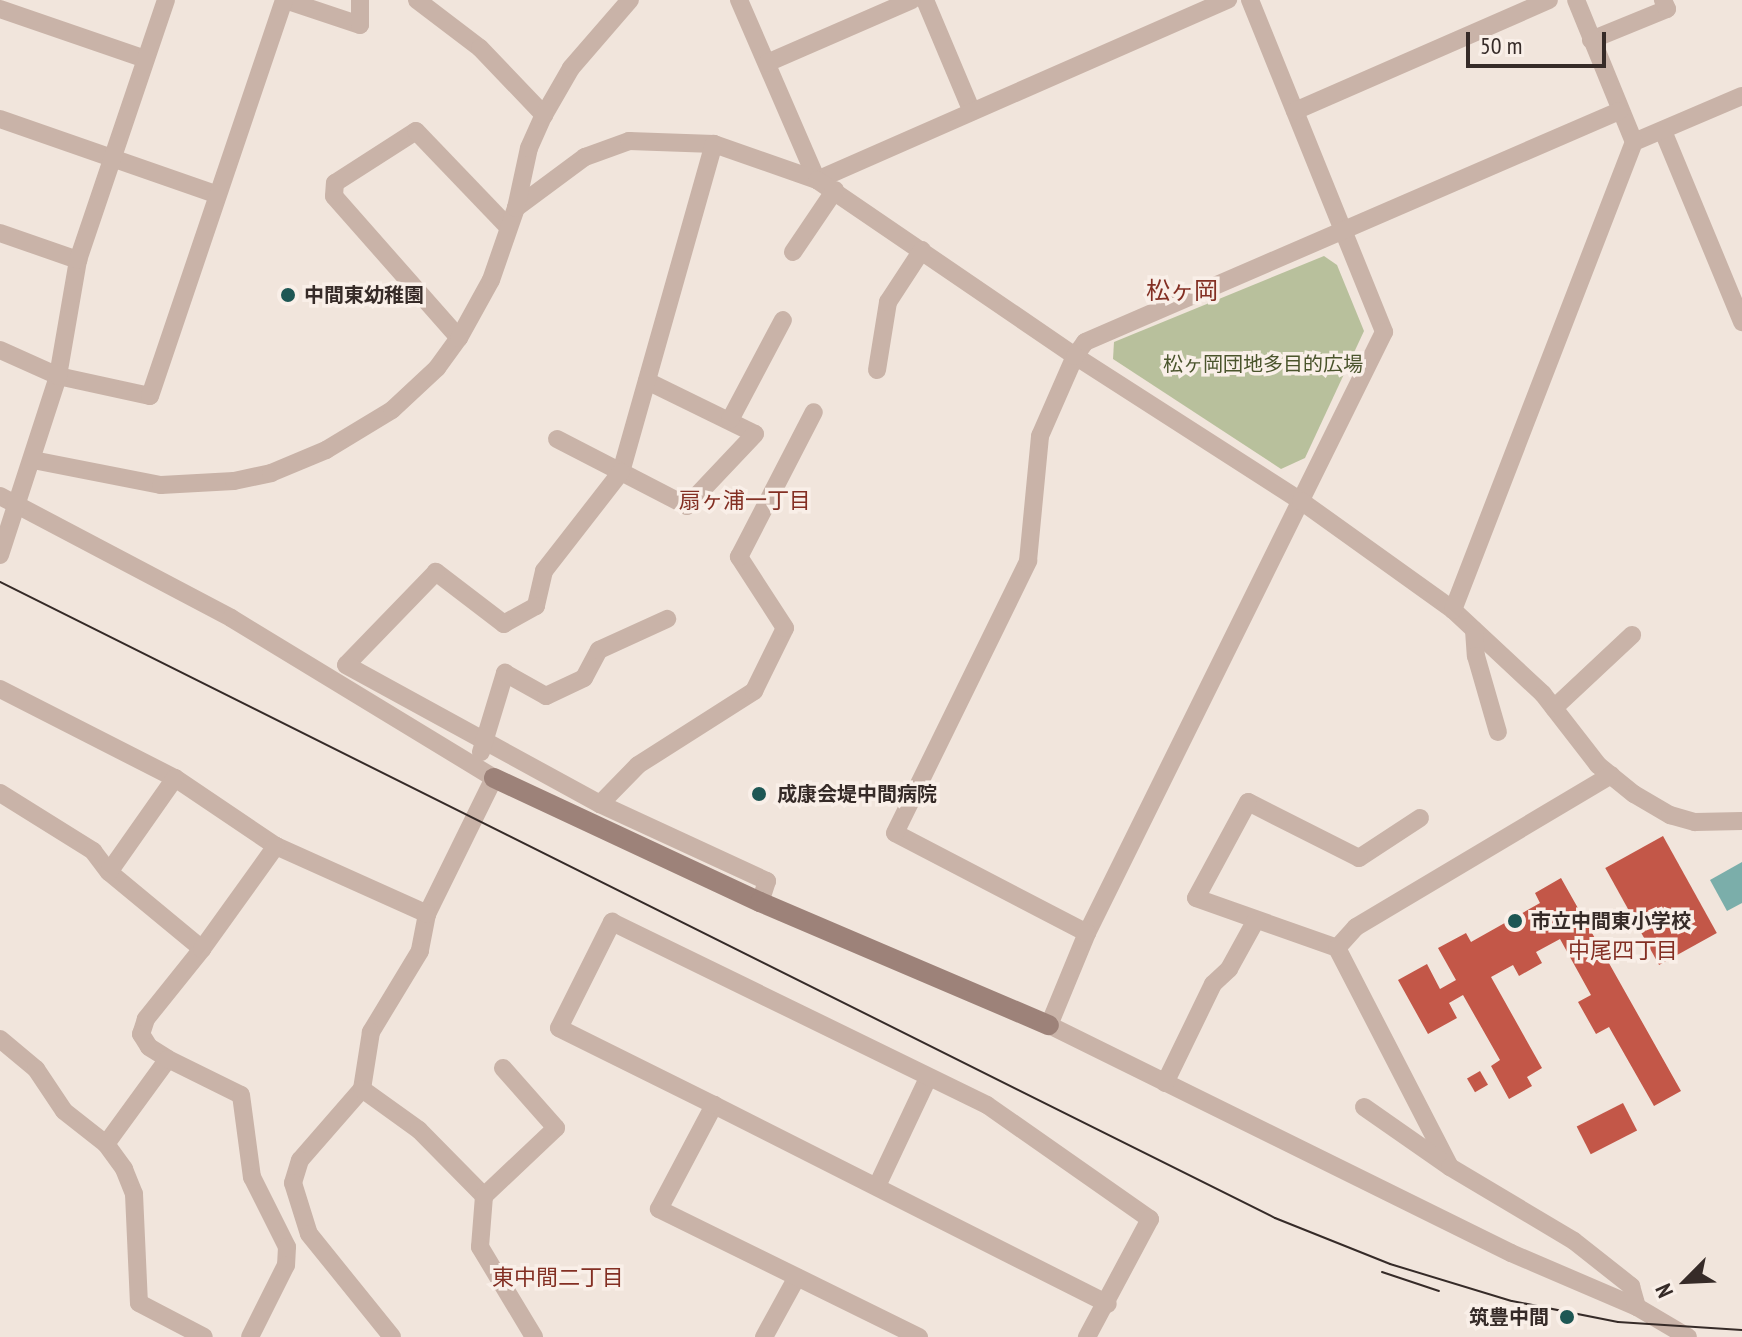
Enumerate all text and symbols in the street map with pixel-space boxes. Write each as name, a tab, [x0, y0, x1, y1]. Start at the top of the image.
scale bar	[1470, 16, 1610, 66]
text: 50 m	[1480, 30, 1522, 61]
district label: 松ヶ岡	[1146, 277, 1218, 305]
place label: 中間東幼稚園	[304, 283, 424, 307]
marker: 中間東幼稚園	[279, 286, 297, 304]
park label: 松ヶ岡団地多目的広場	[1163, 352, 1363, 376]
district label: 扇ヶ浦一丁目	[679, 488, 811, 514]
place label: 成康会堤中間病院	[777, 782, 937, 806]
marker: 成康会堤中間病院	[748, 783, 770, 805]
place label: 市立中間東小学校	[1531, 909, 1691, 933]
marker: 市立中間東小学校	[1506, 912, 1524, 930]
district label: 中尾四丁目	[1568, 938, 1678, 964]
north arrow	[1646, 1241, 1726, 1321]
district label: 東中間二丁目	[492, 1265, 624, 1291]
text: N	[1649, 1280, 1679, 1302]
place label: 筑豊中間	[1469, 1305, 1549, 1329]
marker: 筑豊中間	[1556, 1306, 1578, 1328]

